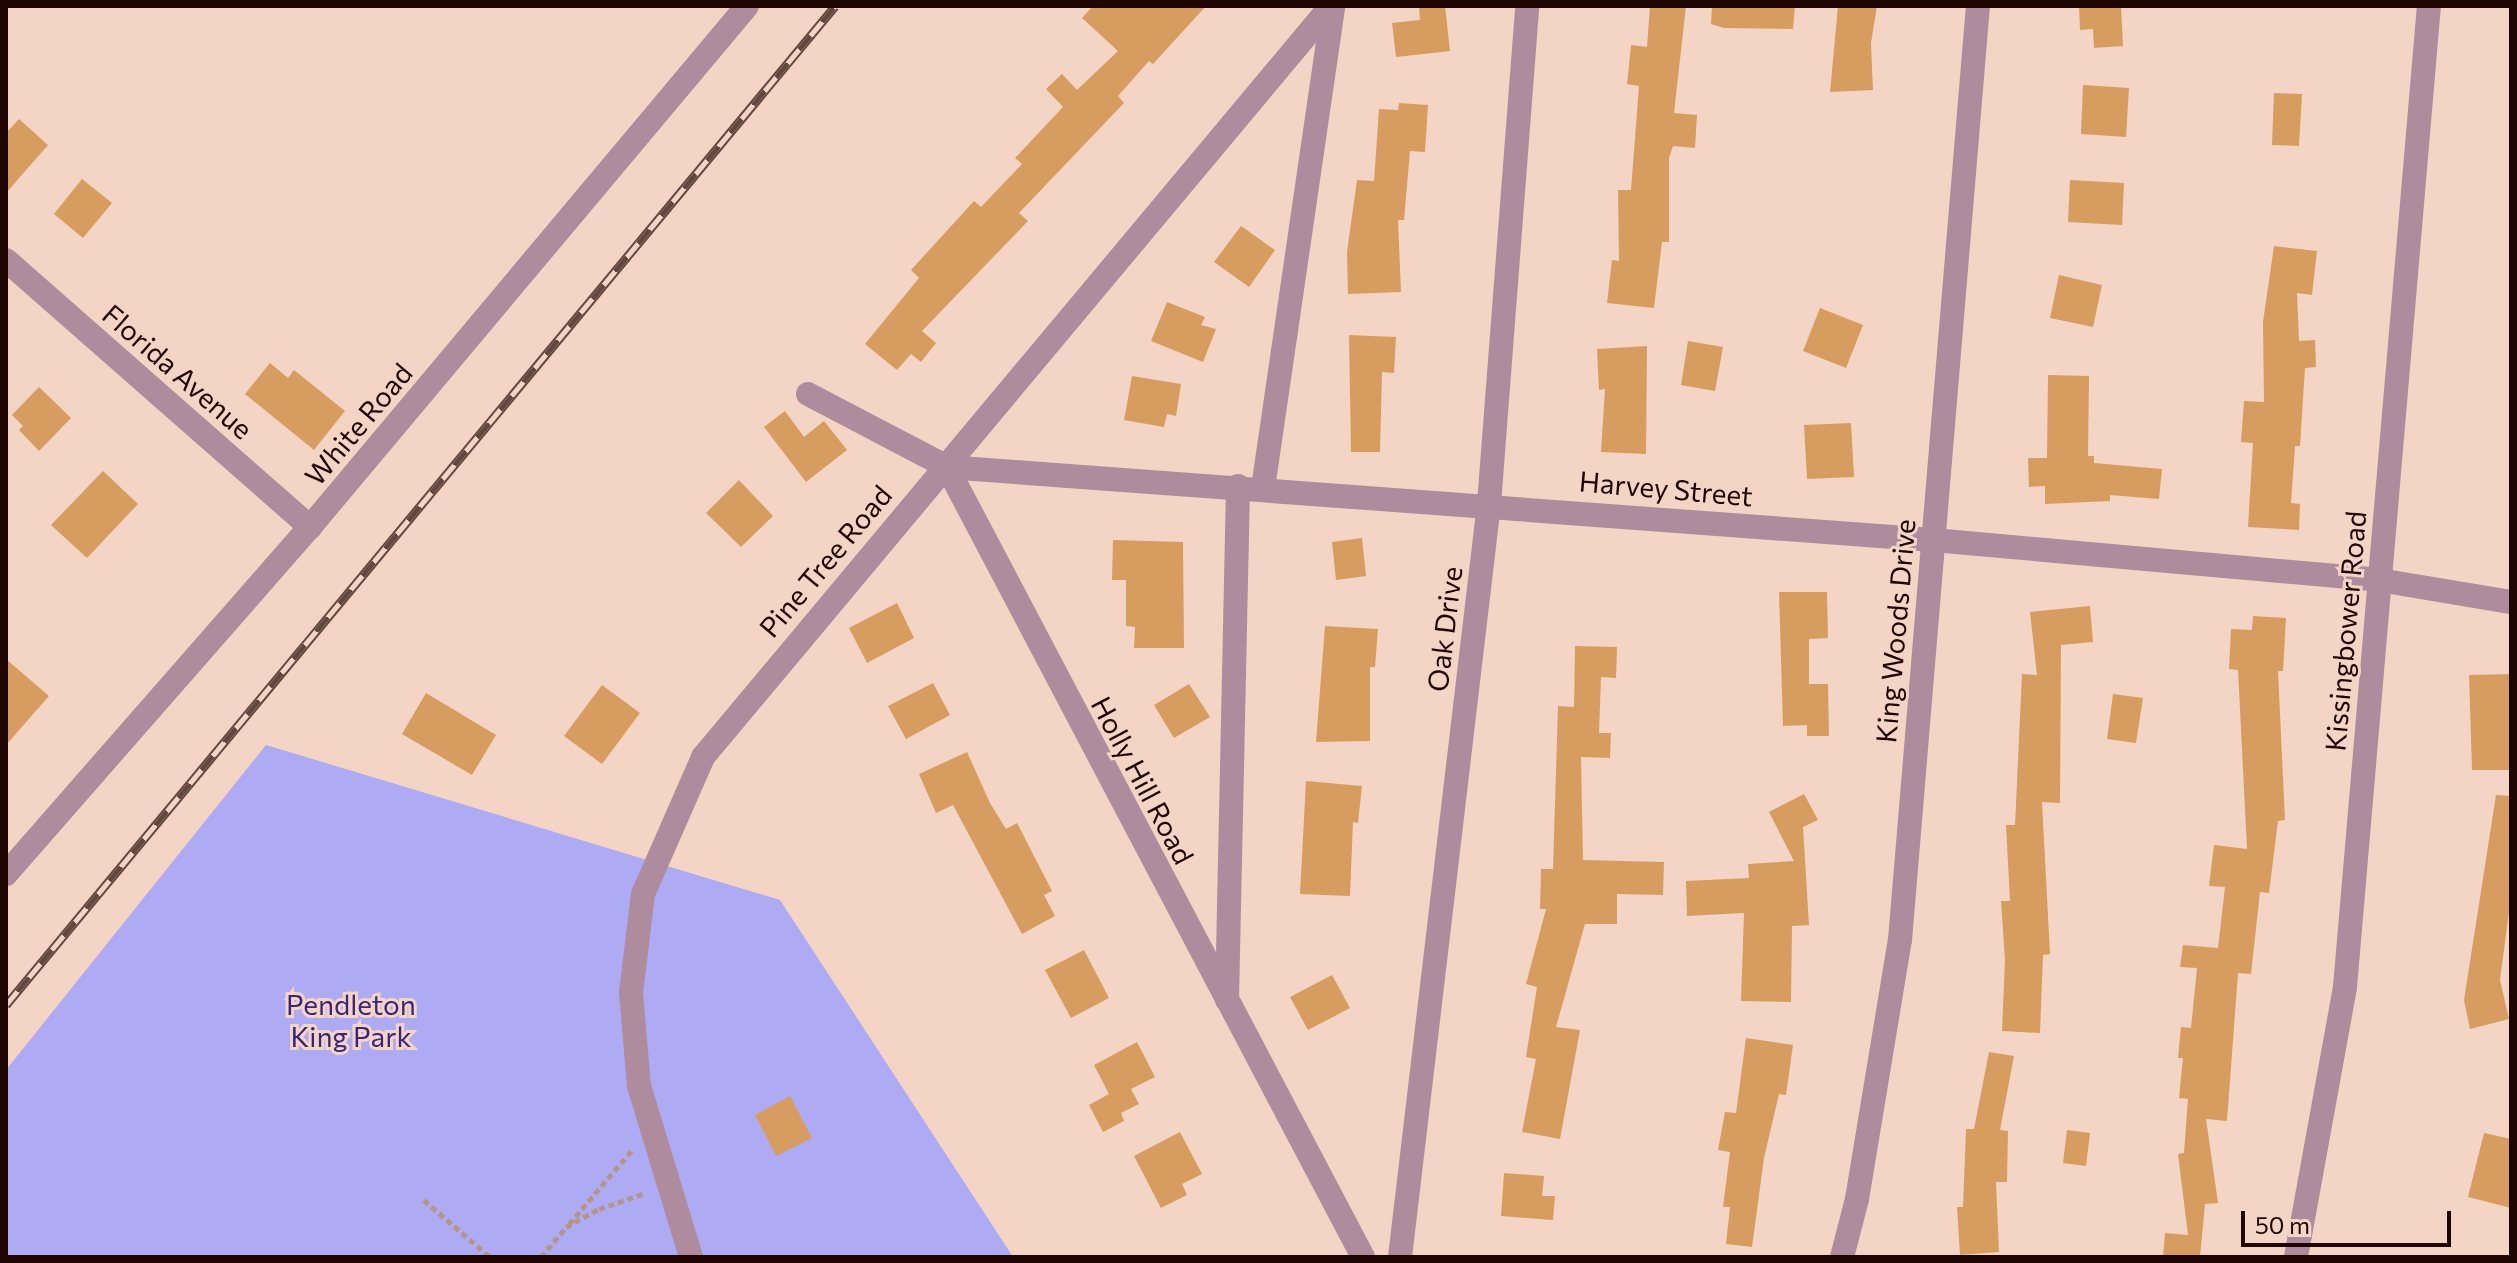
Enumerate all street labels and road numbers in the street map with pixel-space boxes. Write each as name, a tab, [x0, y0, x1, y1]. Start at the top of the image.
street label: Florida Avenue	[96, 297, 260, 445]
street label: White Road	[297, 356, 419, 492]
street label: Harvey Street	[1578, 464, 1754, 512]
street label: Pine Tree Road	[752, 478, 898, 644]
street label: Kissingbower Road	[2318, 509, 2372, 753]
street label: King Woods Drive	[1868, 518, 1922, 744]
street label: Oak Drive	[1420, 565, 1468, 693]
street label: Holly Hill Road	[1085, 690, 1201, 870]

